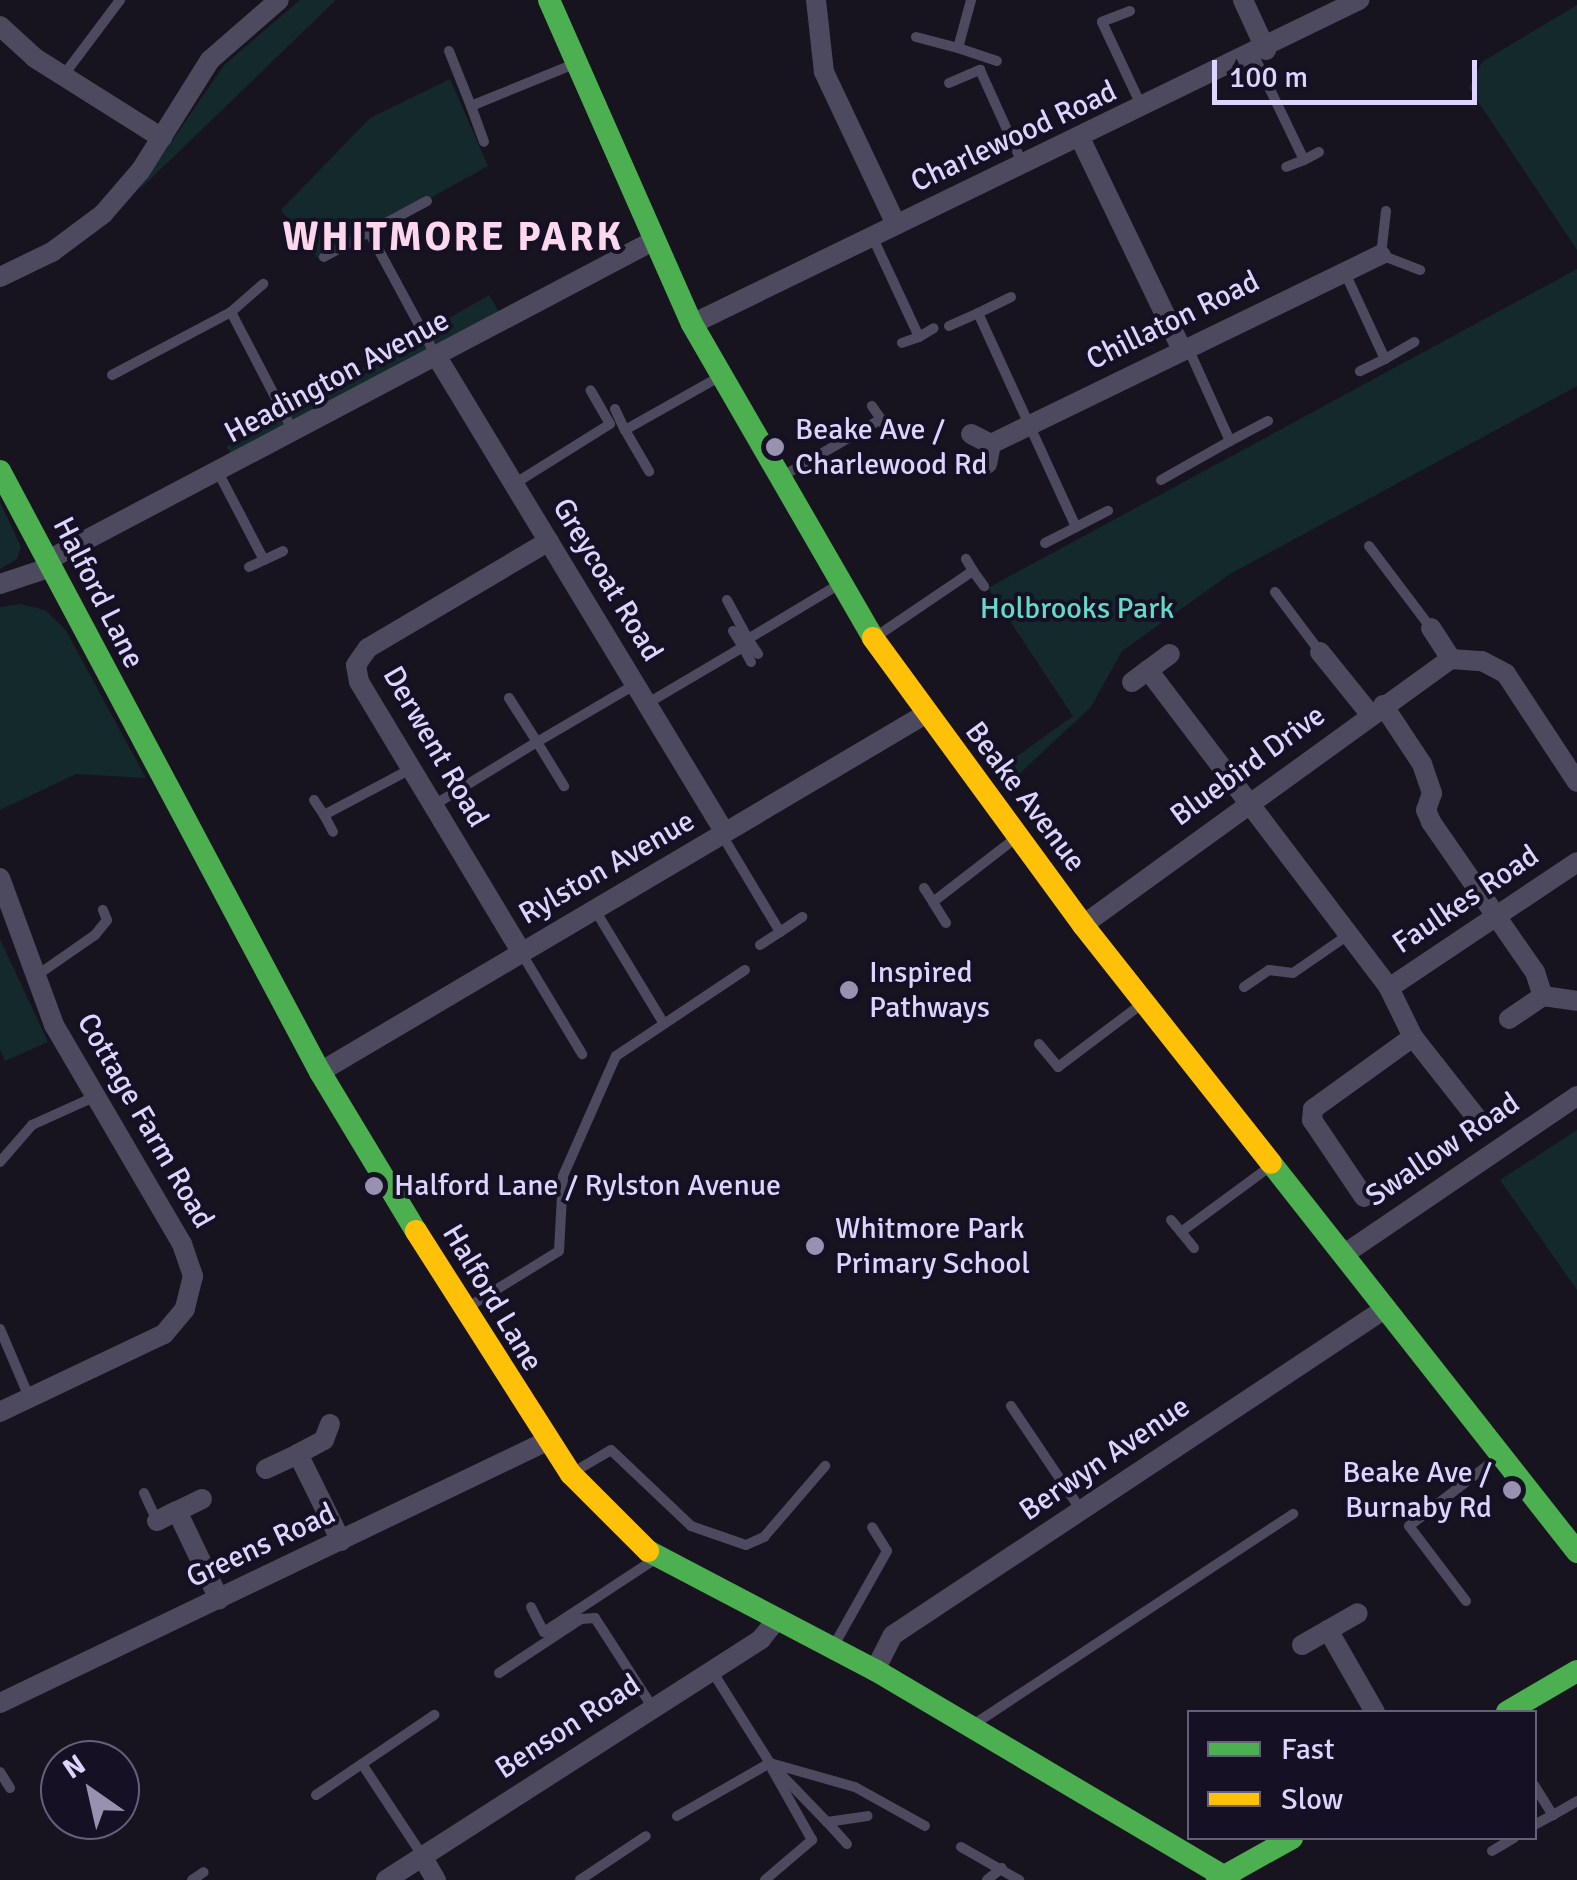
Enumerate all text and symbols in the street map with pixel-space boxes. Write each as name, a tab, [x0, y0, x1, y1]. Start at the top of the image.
scale bar	[1217, 40, 1482, 102]
text: 100 m	[1229, 59, 1308, 96]
street label: Charlewood Road	[905, 74, 1123, 200]
district label: WHITMORE PARK	[283, 213, 623, 261]
street label: Chillaton Road	[1081, 264, 1265, 378]
street label: Headington Avenue	[219, 303, 455, 451]
place label: Beake Ave / Charlewood Rd	[795, 412, 987, 482]
marker: Beake Ave / Charlewood Rd	[764, 436, 786, 458]
street label: Greycoat Road	[544, 492, 670, 668]
street label: Halford Lane	[45, 511, 151, 675]
park label: Holbrooks Park	[980, 591, 1174, 627]
street label: Derwent Road	[374, 660, 496, 834]
street label: Bluebird Drive	[1164, 698, 1332, 834]
street label: Beake Avenue	[957, 715, 1093, 879]
street label: Rylston Avenue	[513, 803, 701, 933]
street label: Faulkes Road	[1386, 838, 1546, 962]
place label: Inspired Pathways	[869, 955, 990, 1026]
marker: Inspired Pathways	[838, 979, 860, 1001]
street label: Cottage Farm Road	[69, 1007, 221, 1235]
street label: Swallow Road	[1359, 1085, 1527, 1215]
place label: Halford Lane / Rylston Avenue	[394, 1168, 781, 1204]
marker: Halford Lane / Rylston Avenue	[363, 1175, 385, 1197]
place label: Whitmore Park Primary School	[835, 1211, 1030, 1282]
street label: Halford Lane	[434, 1218, 550, 1378]
marker: Whitmore Park Primary School	[804, 1235, 826, 1257]
street label: Berwyn Avenue	[1013, 1389, 1197, 1529]
place label: Beake Ave / Burnaby Rd	[1342, 1455, 1492, 1526]
marker: Beake Ave / Burnaby Rd	[1501, 1479, 1523, 1501]
street label: Greens Road	[181, 1496, 341, 1596]
street label: Benson Road	[489, 1667, 647, 1787]
legend	[1187, 1710, 1537, 1840]
text: Fast	[1281, 1731, 1334, 1768]
north arrow	[40, 1740, 140, 1840]
text: N	[57, 1747, 92, 1786]
text: Slow	[1281, 1781, 1343, 1818]

